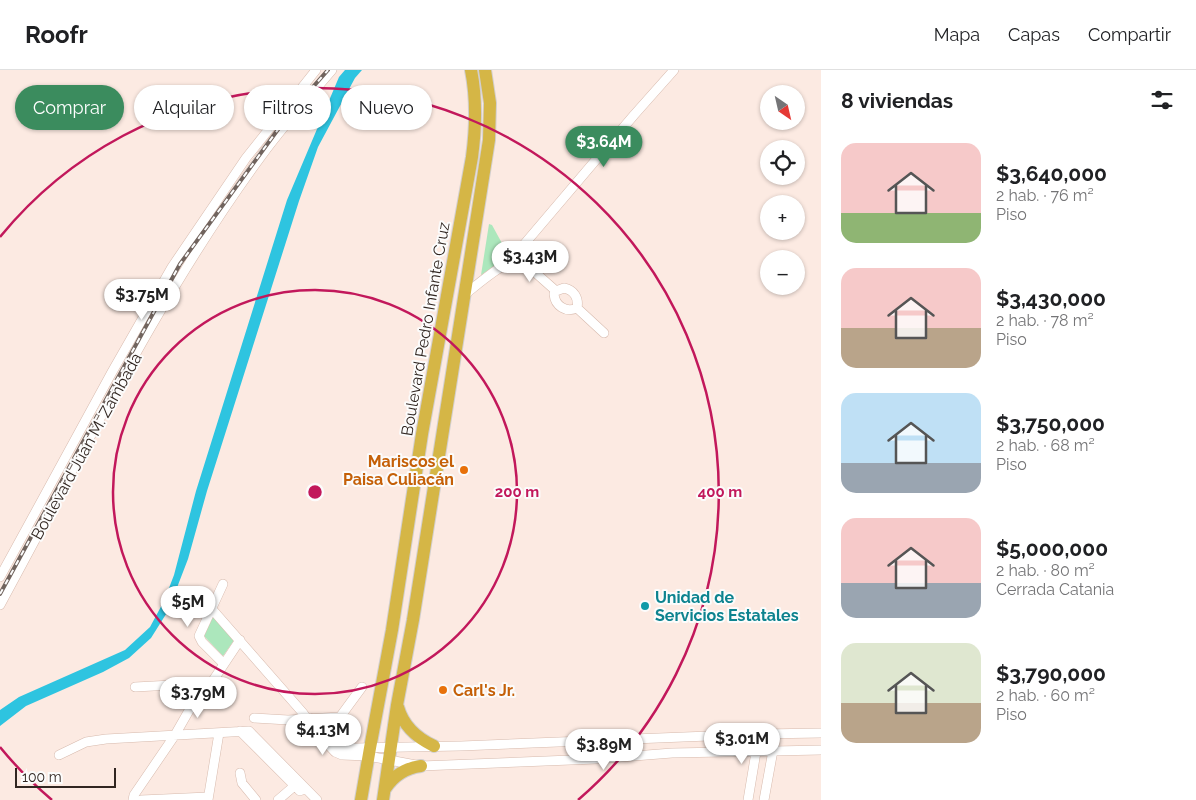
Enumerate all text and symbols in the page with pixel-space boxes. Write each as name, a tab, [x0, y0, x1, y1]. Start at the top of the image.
text: Roofr	[25, 20, 88, 49]
text: Mapa	[934, 24, 980, 45]
text: Capas	[1008, 24, 1060, 45]
text: Compartir	[1088, 24, 1171, 45]
chip: Comprar	[15, 85, 124, 130]
chip: Alquilar	[134, 85, 234, 130]
chip: Filtros	[244, 85, 331, 130]
chip: Nuevo	[341, 85, 432, 130]
north arrow	[760, 85, 805, 130]
map controls	[760, 85, 805, 295]
icon: filters	[1148, 86, 1176, 114]
text: 8 viviendas	[841, 88, 953, 113]
pin: $3.64M	[563, 126, 645, 168]
text: $3.64M	[576, 132, 632, 151]
button: locate	[760, 140, 805, 185]
text: $3,640,000	[996, 161, 1107, 186]
icon: home	[881, 163, 941, 223]
text: 2 hab. · 76 m²	[996, 186, 1094, 205]
button: +	[760, 195, 805, 240]
text: Piso	[996, 205, 1027, 224]
street label: Boulevard Pedro Infante Cruz	[397, 221, 454, 438]
pin: $3.43M	[489, 240, 571, 283]
text: $3.43M	[503, 247, 557, 266]
button: −	[760, 250, 805, 295]
pin: $3.75M	[101, 278, 183, 321]
text: $3.75M	[115, 285, 169, 304]
text: $3,430,000	[996, 286, 1106, 311]
icon: home	[881, 288, 941, 348]
text: 2 hab. · 78 m²	[996, 311, 1094, 330]
text: Piso	[996, 330, 1027, 349]
street label: Boulevard Juan M. Zambada	[27, 350, 146, 543]
text: $3,750,000	[996, 411, 1105, 436]
icon: home	[881, 413, 941, 473]
text: 2 hab. · 68 m²	[996, 436, 1095, 455]
place label: Mariscos el Paisa Culiacán	[343, 452, 455, 489]
text: Piso	[996, 455, 1027, 474]
marker: Mariscos el Paisa Culiacán	[458, 464, 470, 476]
centre of rings	[306, 483, 324, 501]
text: 200 m	[495, 483, 539, 501]
text: 400 m	[698, 483, 742, 501]
text: $5,000,000	[996, 536, 1108, 561]
icon: home	[881, 538, 941, 598]
text: 2 hab. · 80 m²	[996, 561, 1095, 580]
text: Cerrada Catania	[996, 580, 1114, 599]
pin: $5M	[164, 586, 212, 628]
place label: Unidad de Servicios Estatales	[655, 588, 799, 625]
text: $5M	[172, 592, 204, 611]
marker: Unidad de Servicios Estatales	[639, 600, 651, 612]
text: $3,790,000	[996, 661, 1106, 686]
icon: home	[881, 663, 941, 723]
pin: $3.79M	[157, 676, 239, 719]
place label: Carl's Jr.	[453, 681, 515, 700]
text: $3.79M	[171, 683, 225, 702]
marker: Carl's Jr.	[437, 684, 449, 696]
text: 2 hab. · 60 m²	[996, 686, 1095, 705]
text: Piso	[996, 705, 1027, 724]
pin: $4.13M	[282, 714, 364, 756]
text: $4.13M	[296, 720, 350, 739]
pin: $3.01M	[701, 722, 783, 765]
pin: $3.89M	[563, 728, 645, 771]
text: $3.01M	[715, 729, 769, 748]
text: $3.89M	[576, 735, 632, 754]
scale bar	[15, 765, 116, 788]
text: 100 m	[22, 769, 62, 785]

